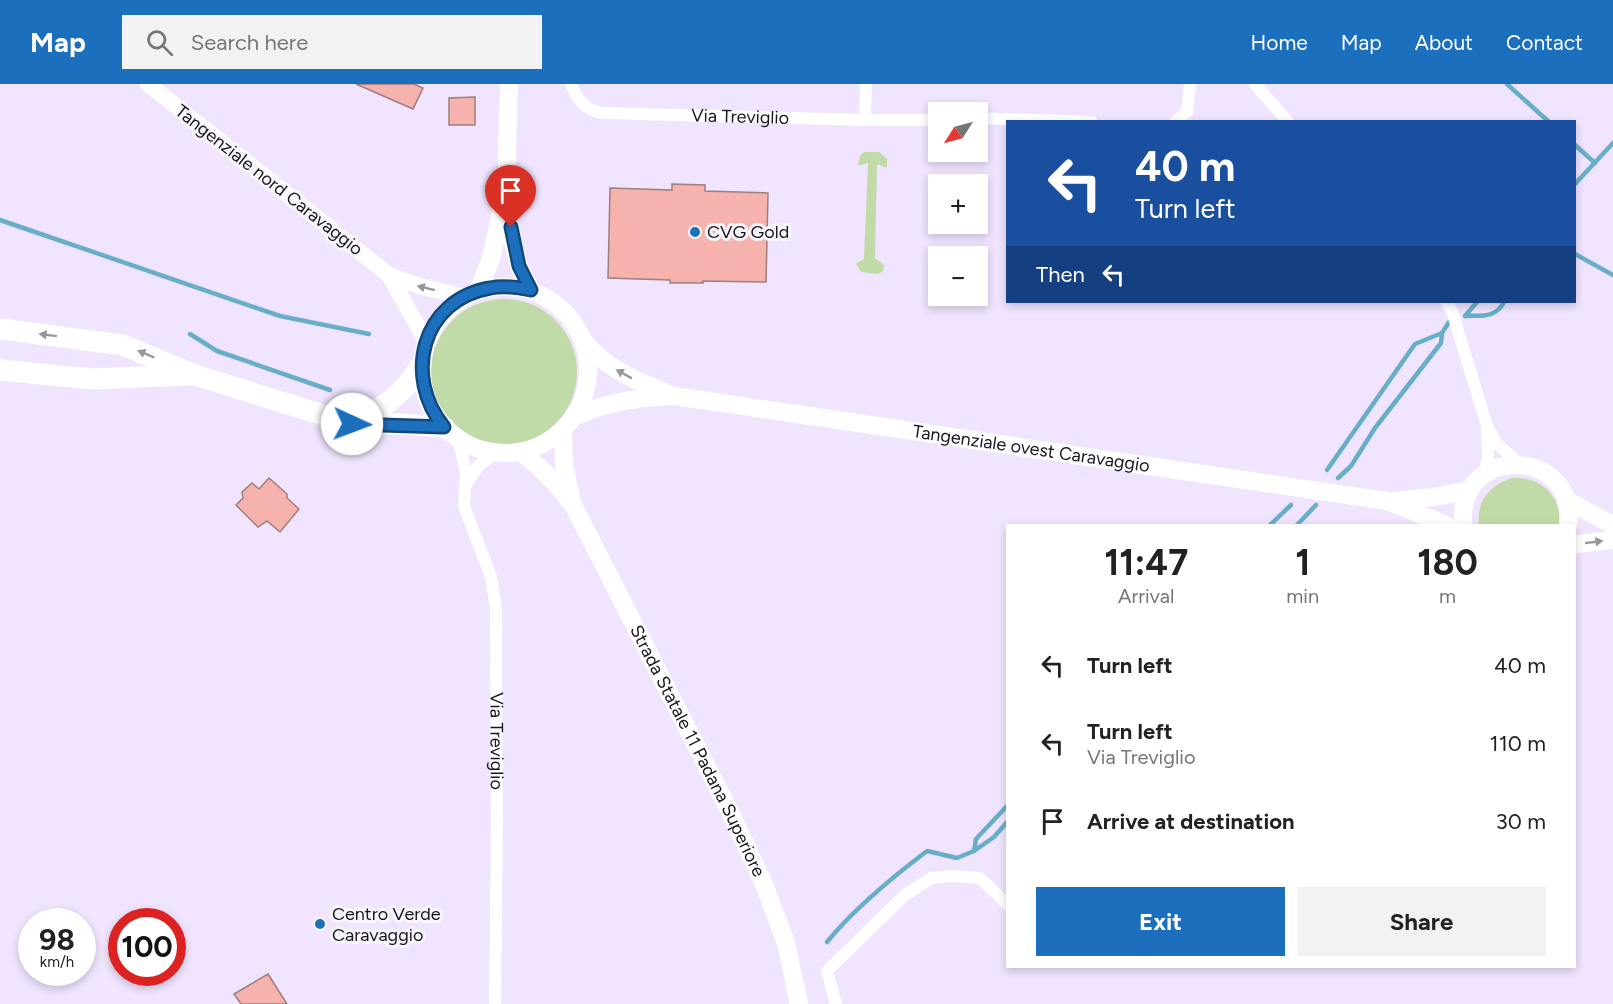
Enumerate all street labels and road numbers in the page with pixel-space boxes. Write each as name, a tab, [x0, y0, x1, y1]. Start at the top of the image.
street label: Tangenziale nord Caravaggio	[171, 100, 367, 260]
street label: Via Treviglio	[691, 104, 789, 129]
street label: Tangenziale ovest Caravaggio	[911, 420, 1151, 477]
street label: Strada Statale 11 Padana Superiore	[625, 621, 770, 881]
street label: Via Treviglio	[485, 692, 508, 790]

